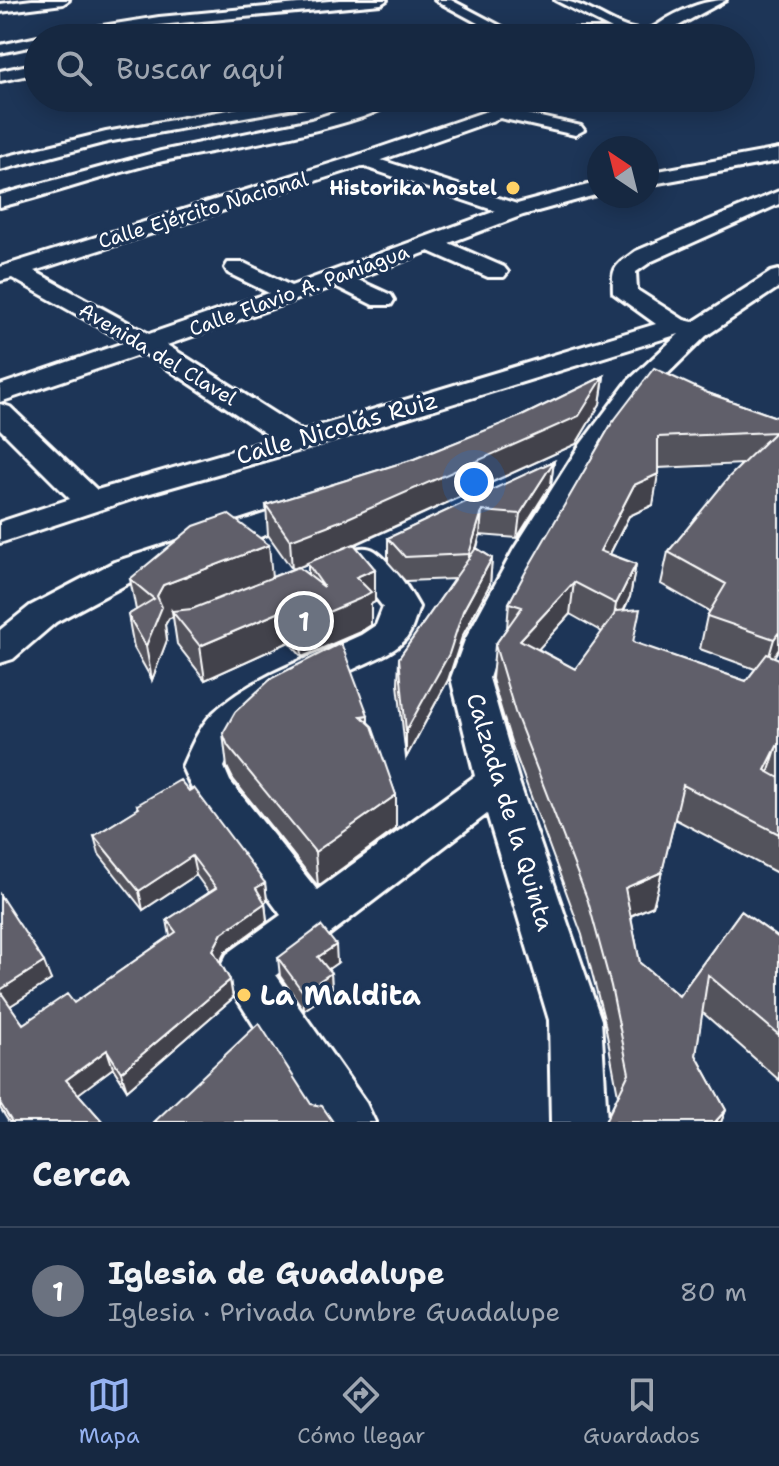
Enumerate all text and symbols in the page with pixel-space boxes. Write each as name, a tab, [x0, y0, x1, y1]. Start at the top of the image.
search box	[24, 24, 755, 112]
icon: search	[52, 46, 96, 90]
text: Buscar aquí	[116, 48, 284, 89]
north arrow	[587, 136, 659, 208]
street label: Calle Ejército Nacional	[95, 166, 311, 254]
place label: Historika hostel	[329, 175, 497, 201]
marker: Historika hostel	[504, 179, 522, 197]
street label: Calle Flavio A. Paniagua	[185, 238, 413, 342]
street label: Avenida del Clavel	[75, 297, 241, 411]
street label: Calle Nicolás Ruiz	[232, 384, 442, 472]
your location	[454, 462, 494, 502]
pin: 1	[278, 591, 330, 651]
street label: Calzada de la Quinta	[459, 689, 561, 935]
place label: La Maldita	[260, 976, 421, 1014]
marker: La Maldita	[235, 986, 253, 1004]
text: Cerca	[32, 1151, 130, 1197]
text: Iglesia de Guadalupe	[108, 1253, 445, 1294]
text: 1	[52, 1274, 64, 1309]
text: 80 m	[680, 1274, 747, 1309]
text: Iglesia · Privada Cumbre Guadalupe	[108, 1294, 560, 1329]
tab: Mapa	[79, 1373, 140, 1450]
tab: Cómo llegar	[297, 1373, 425, 1450]
tab: Guardados	[583, 1373, 700, 1450]

